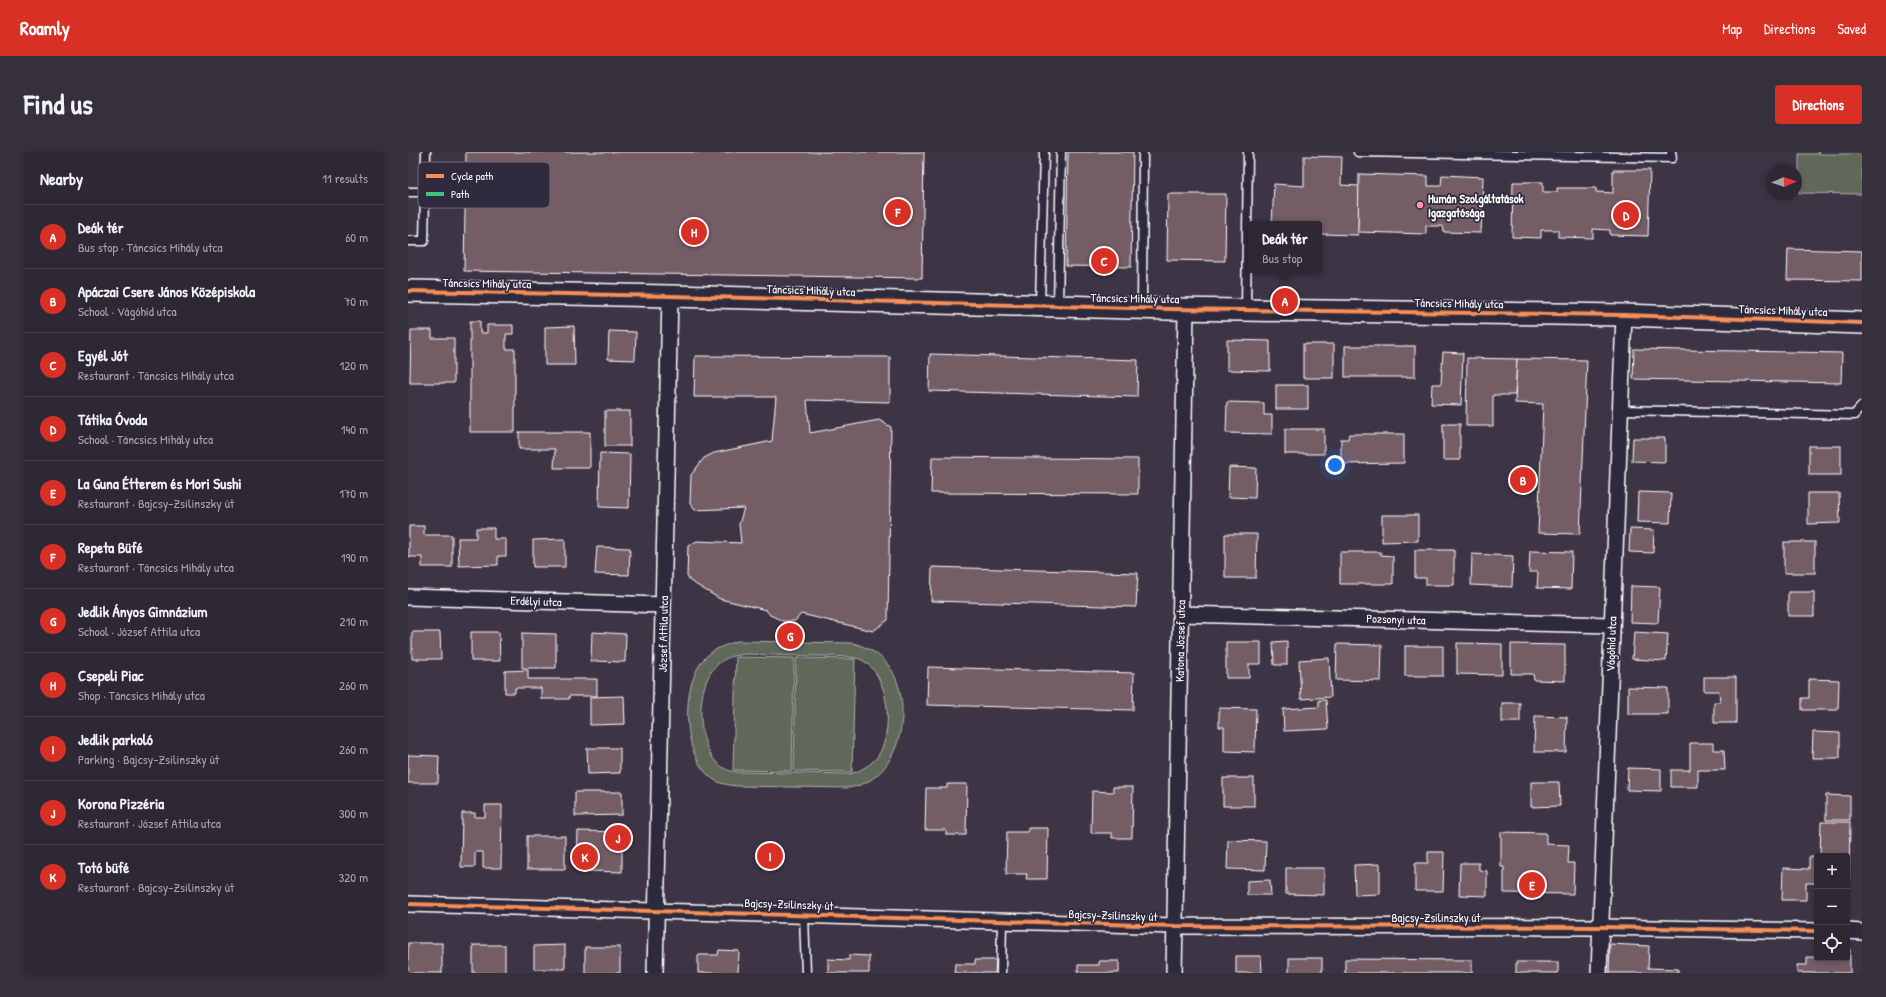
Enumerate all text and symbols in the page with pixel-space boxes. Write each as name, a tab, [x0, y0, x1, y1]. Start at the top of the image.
text: Roamly	[20, 15, 70, 41]
text: Map	[1722, 19, 1742, 38]
text: Directions	[1764, 19, 1815, 38]
text: Saved	[1837, 19, 1866, 38]
text: Find us	[24, 85, 93, 123]
button: Directions	[1775, 85, 1862, 124]
legend	[418, 162, 550, 208]
north arrow	[1766, 164, 1802, 200]
text: Nearby	[40, 167, 83, 190]
text: 11 results	[322, 169, 368, 187]
text: Cycle path	[451, 169, 494, 183]
text: Path	[451, 187, 469, 201]
place label: Humán Szolgáltatások Igazgatósága	[1428, 190, 1523, 222]
pin: F	[885, 197, 911, 227]
marker: Humán Szolgáltatások Igazgatósága	[1415, 200, 1425, 210]
pin: D	[1613, 200, 1639, 230]
text: Deák tér	[78, 217, 124, 238]
pin: H	[681, 217, 707, 247]
popup	[1248, 221, 1322, 273]
text: A	[50, 228, 56, 246]
text: 60 m	[345, 228, 368, 246]
text: Deák tér	[1262, 228, 1308, 249]
text: Bus stop · Táncsics Mihály utca	[78, 238, 223, 256]
pin: C	[1091, 246, 1117, 276]
text: Bus stop	[1262, 249, 1302, 267]
street label: Táncsics Mihály utca	[443, 274, 532, 292]
street label: Táncsics Mihály utca	[766, 280, 856, 300]
text: Apáczai Csere János Középiskola	[78, 281, 255, 302]
pin: A	[1272, 286, 1298, 316]
street label: Táncsics Mihály utca	[1091, 289, 1180, 307]
text: B	[50, 292, 56, 310]
text: 70 m	[344, 292, 368, 310]
street label: Táncsics Mihály utca	[1415, 294, 1504, 312]
street label: Táncsics Mihály utca	[1738, 300, 1828, 320]
text: School · Vágóhíd utca	[78, 302, 177, 320]
text: Egyél Jót	[78, 345, 128, 366]
text: C	[49, 356, 57, 374]
text: 120 m	[340, 356, 368, 374]
text: Restaurant · Táncsics Mihály utca	[78, 366, 234, 384]
text: Tátika Óvoda	[78, 409, 147, 430]
text: D	[50, 420, 56, 438]
text: 140 m	[341, 420, 368, 438]
text: School · Táncsics Mihály utca	[78, 430, 213, 448]
your location	[1325, 455, 1345, 475]
pin: B	[1510, 465, 1536, 495]
text: La Guna Étterem és Mori Sushi	[78, 473, 242, 494]
text: E	[50, 484, 56, 502]
text: 170 m	[339, 484, 368, 502]
text: Restaurant · Bajcsy-Zsilinszky út	[78, 494, 234, 512]
text: Repeta Büfé	[78, 537, 143, 558]
text: F	[51, 548, 55, 566]
text: 190 m	[341, 548, 368, 566]
text: Restaurant · Táncsics Mihály utca	[78, 558, 234, 576]
street label: Erdélyi utca	[510, 592, 562, 610]
street label: József Attila utca	[654, 595, 672, 672]
street label: Katona József utca	[1171, 600, 1189, 682]
text: Jedlik Ányos Gimnázium	[78, 601, 208, 622]
street label: Pozsonyi utca	[1366, 609, 1426, 629]
text: G	[50, 612, 56, 630]
text: 210 m	[340, 612, 368, 630]
street label: Vágóhíd utca	[1602, 616, 1620, 672]
pin: G	[777, 621, 803, 651]
text: School · József Attila utca	[78, 622, 200, 640]
text: Csepeli Piac	[78, 665, 143, 686]
text: H	[50, 676, 56, 694]
text: 260 m	[339, 676, 368, 694]
text: Shop · Táncsics Mihály utca	[78, 686, 205, 704]
text: Jedlik parkoló	[78, 729, 153, 750]
text: I	[51, 740, 55, 758]
text: 260 m	[339, 740, 368, 758]
text: Parking · Bajcsy-Zsilinszky út	[78, 750, 219, 768]
text: Korona Pizzéria	[78, 793, 164, 814]
text: J	[51, 804, 55, 822]
text: 300 m	[339, 804, 368, 822]
text: Restaurant · József Attila utca	[78, 814, 221, 832]
pin: J	[605, 823, 631, 853]
pin: I	[757, 841, 783, 871]
pin: K	[572, 842, 598, 872]
map controls	[1814, 853, 1850, 961]
button: +	[1814, 853, 1850, 889]
text: Totó büfé	[78, 857, 129, 878]
text: K	[50, 868, 56, 886]
text: 320 m	[338, 868, 368, 886]
pin: E	[1519, 870, 1545, 900]
text: Restaurant · Bajcsy-Zsilinszky út	[78, 878, 234, 896]
button: −	[1814, 889, 1850, 925]
street label: Bajcsy-Zsilinszky út	[744, 894, 835, 914]
street label: Bajcsy-Zsilinszky út	[1068, 905, 1159, 925]
street label: Bajcsy-Zsilinszky út	[1391, 909, 1481, 926]
button: locate	[1814, 925, 1850, 961]

